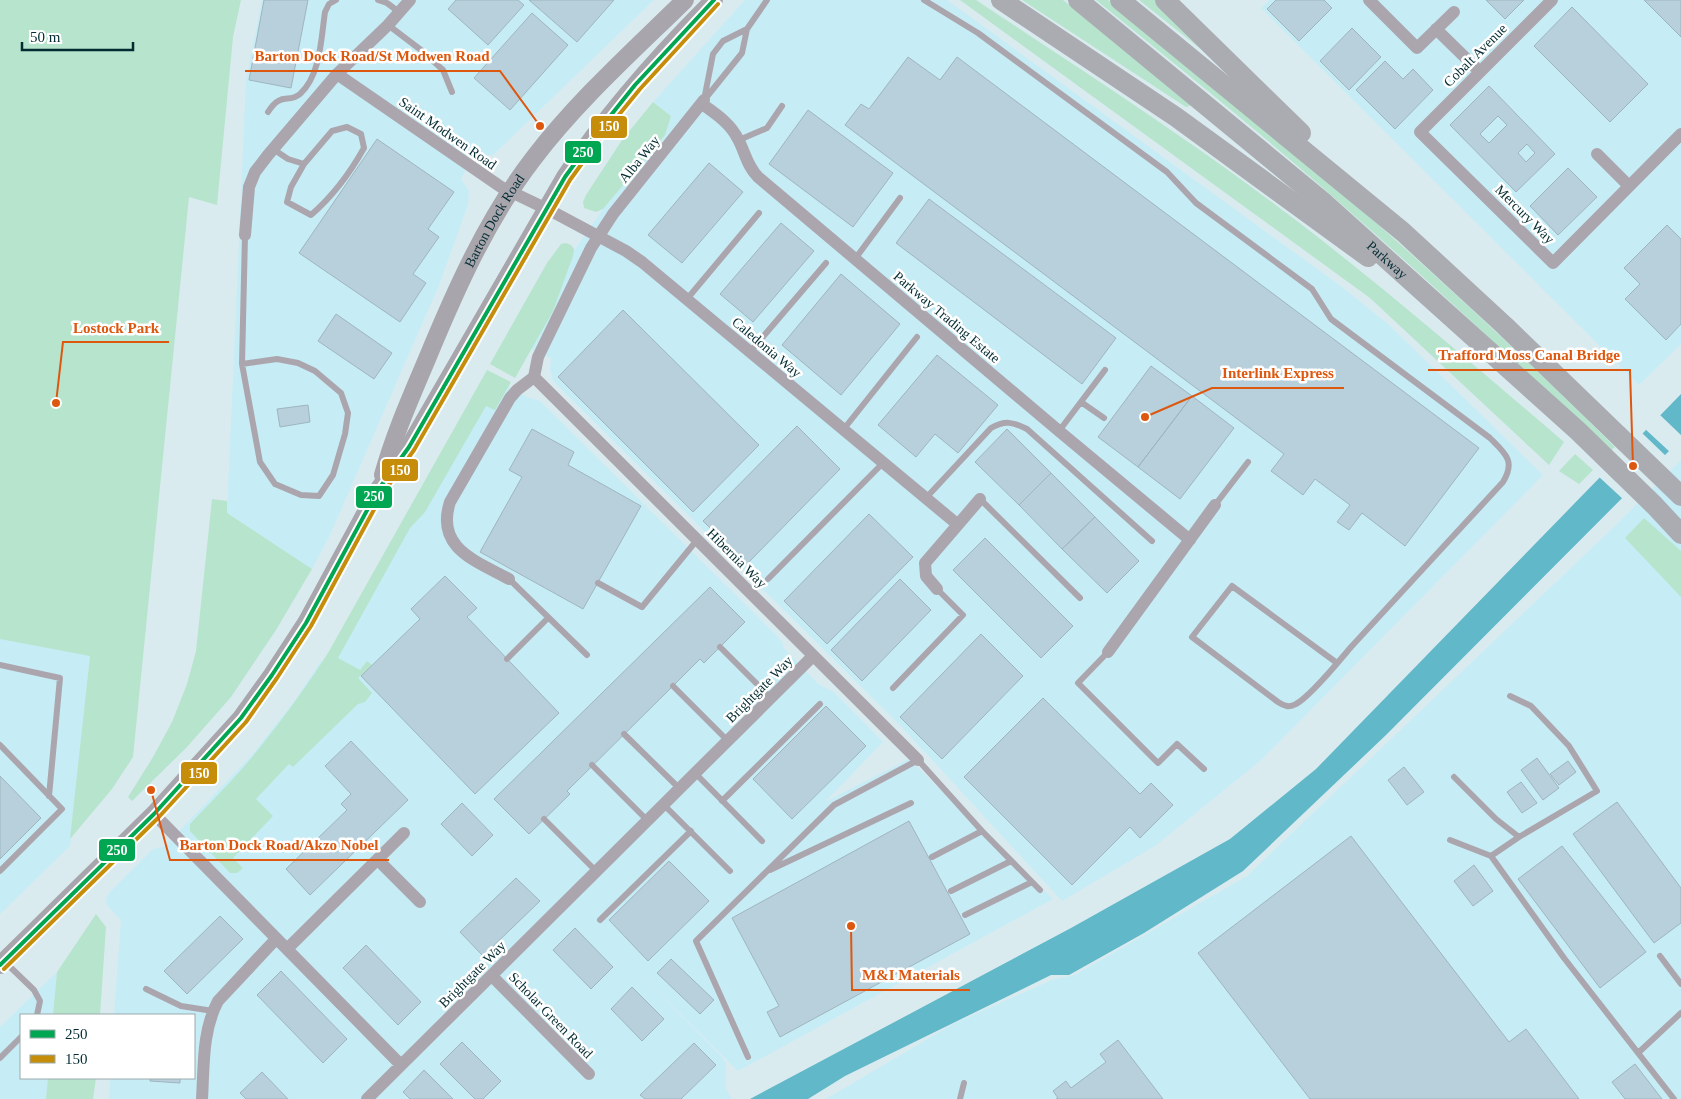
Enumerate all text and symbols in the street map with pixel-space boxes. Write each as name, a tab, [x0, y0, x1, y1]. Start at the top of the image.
scale bar	[22, 20, 134, 52]
street label: Cobalt Avenue	[1441, 21, 1510, 90]
text: 50 m	[30, 29, 61, 45]
callout: Barton Dock Road/St Modwen Road	[245, 41, 500, 71]
text: Barton Dock Road/St Modwen Road	[254, 48, 490, 64]
street label: Saint Modwen Road	[396, 94, 499, 173]
line badge: 150	[590, 115, 628, 139]
text: 150	[599, 119, 620, 134]
street label: Alba Way	[616, 133, 663, 186]
line badge: 250	[564, 140, 602, 164]
text: 250	[573, 145, 594, 160]
street label: Barton Dock Road	[462, 172, 527, 270]
street label: Mercury Way	[1492, 182, 1557, 247]
street label: Parkway	[1364, 238, 1410, 282]
street label: Parkway Trading Estate	[891, 269, 1003, 366]
callout: Lostock Park	[63, 312, 169, 342]
street label: Caledonia Way	[729, 314, 804, 381]
text: Lostock Park	[73, 320, 160, 336]
callout: Trafford Moss Canal Bridge	[1428, 340, 1630, 370]
text: Trafford Moss Canal Bridge	[1438, 347, 1620, 363]
callout: Interlink Express	[1212, 358, 1344, 388]
text: Interlink Express	[1222, 365, 1334, 381]
line badge: 150	[381, 458, 419, 482]
text: 150	[390, 463, 411, 478]
line badge: 250	[355, 485, 393, 509]
text: 250	[364, 489, 385, 504]
street label: Hibernia Way	[704, 526, 769, 591]
street label: Brightgate Way	[723, 653, 796, 726]
line badge: 150	[180, 761, 218, 785]
text: 150	[189, 766, 210, 781]
callout: Barton Dock Road/Akzo Nobel	[170, 830, 389, 860]
text: Barton Dock Road/Akzo Nobel	[180, 837, 378, 853]
line badge: 250	[98, 838, 136, 862]
text: 250	[107, 843, 128, 858]
street label: Brightgate Way	[436, 938, 509, 1011]
callout: M&I Materials	[852, 960, 970, 990]
text: M&I Materials	[862, 967, 960, 983]
street label: Scholar Green Road	[506, 969, 595, 1061]
legend	[20, 1014, 195, 1079]
text: 250	[65, 1026, 88, 1042]
text: 150	[65, 1051, 88, 1067]

